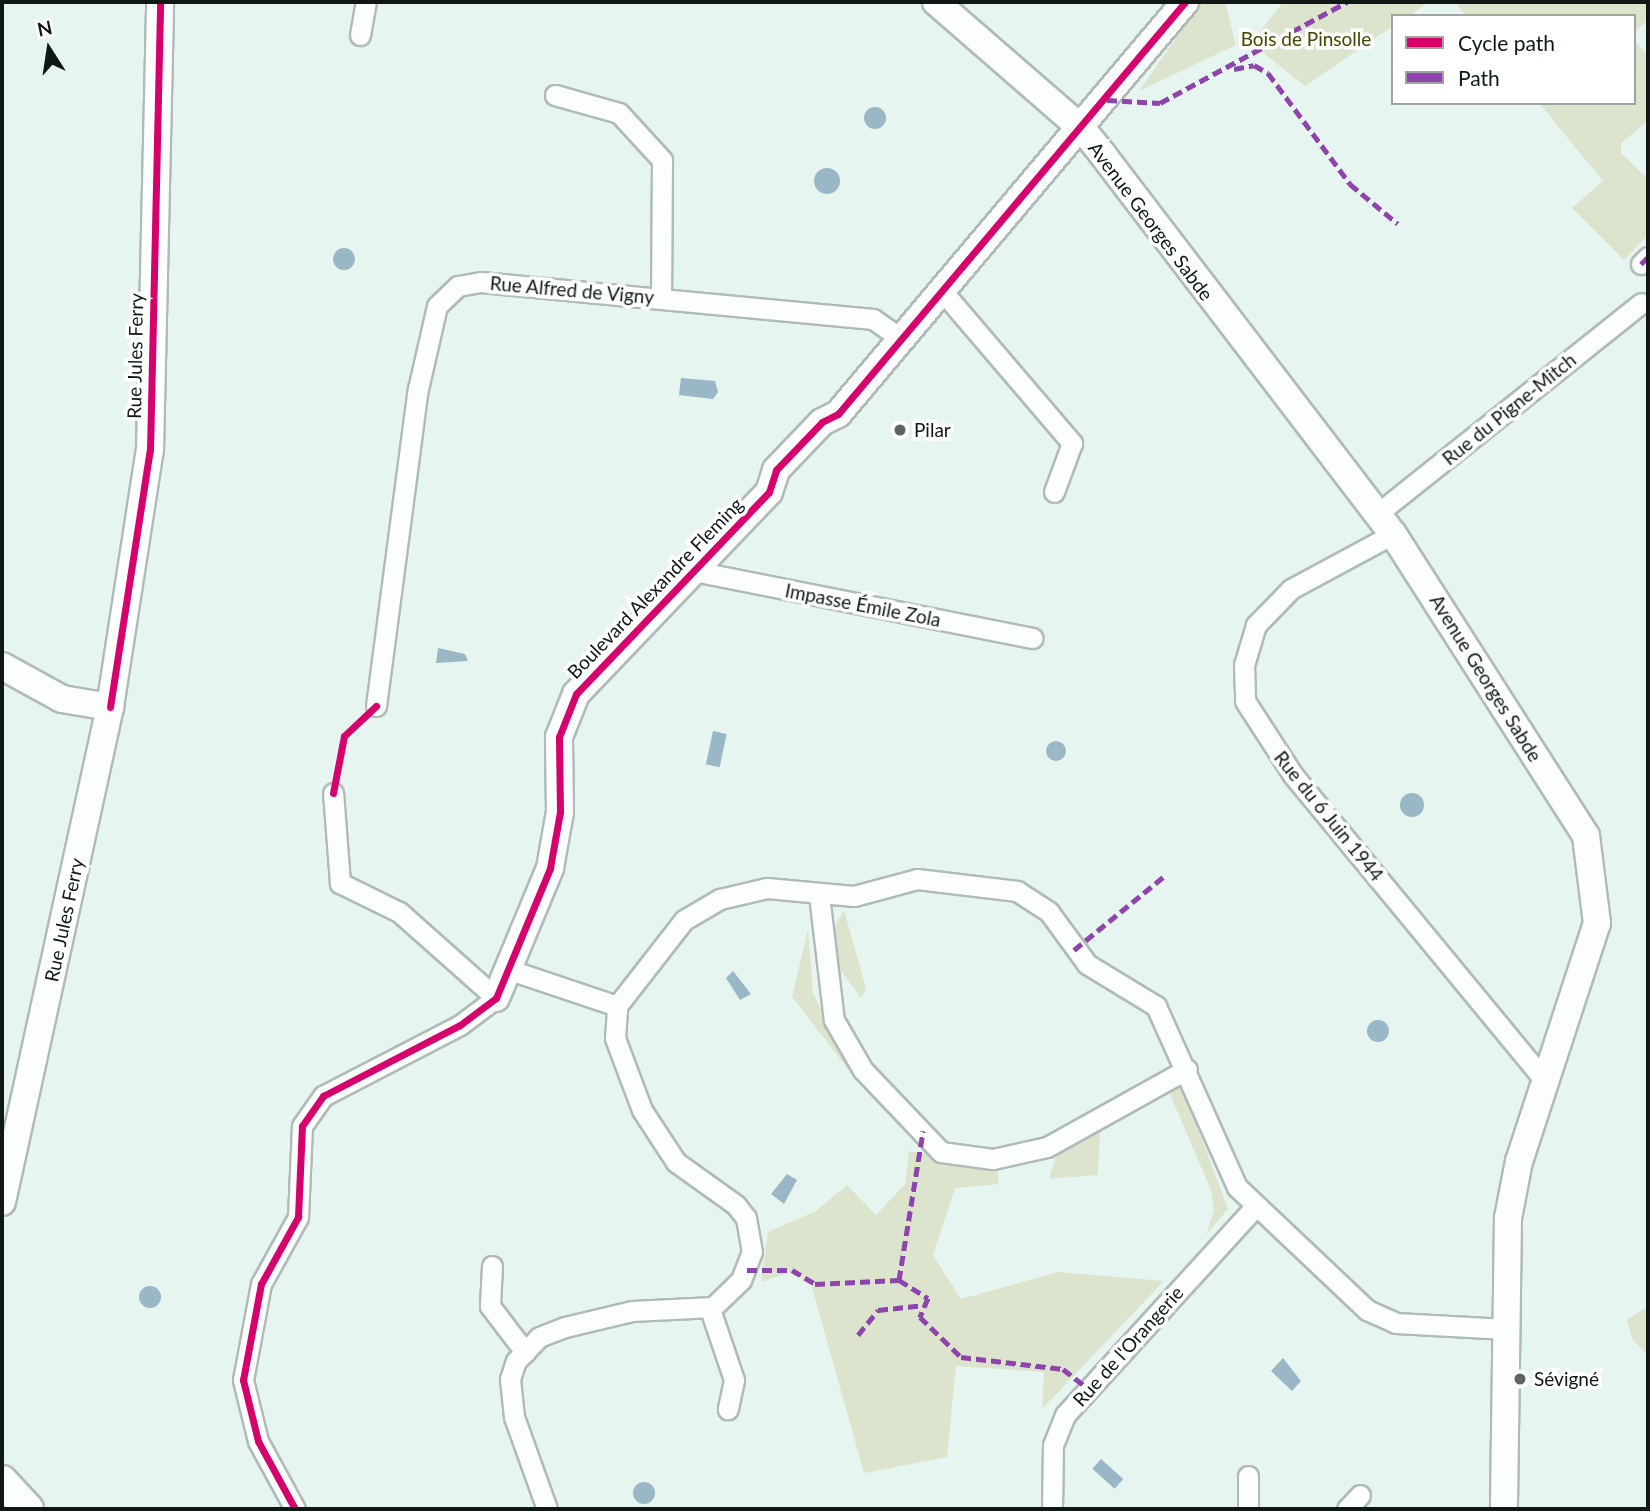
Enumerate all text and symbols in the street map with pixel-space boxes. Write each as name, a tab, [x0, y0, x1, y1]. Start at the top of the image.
north arrow	[14, 14, 84, 84]
legend	[1391, 14, 1636, 105]
text: N	[35, 15, 54, 41]
park label: Bois de Pinsolle	[1241, 28, 1371, 50]
text: Cycle path	[1458, 30, 1555, 55]
text: Path	[1458, 65, 1500, 90]
street label: Avenue Georges Sabde	[1084, 137, 1218, 305]
street label: Rue Alfred de Vigny	[488, 271, 656, 309]
street label: Rue Jules Ferry	[122, 293, 148, 419]
street label: Rue du Pigne-Mitch	[1438, 348, 1580, 470]
place label: Pilar	[914, 419, 951, 441]
marker: Pilar	[892, 422, 908, 438]
street label: Boulevard Alexandre Fleming	[562, 493, 748, 683]
street label: Impasse Émile Zola	[783, 579, 943, 631]
street label: Avenue Georges Sabde	[1425, 590, 1547, 766]
street label: Rue du 6 Juin 1944	[1269, 746, 1389, 886]
street label: Rue Jules Ferry	[40, 856, 88, 984]
street label: Rue de l'Orangerie	[1068, 1281, 1188, 1411]
place label: Sévigné	[1534, 1368, 1599, 1390]
marker: Sévigné	[1512, 1371, 1528, 1387]

